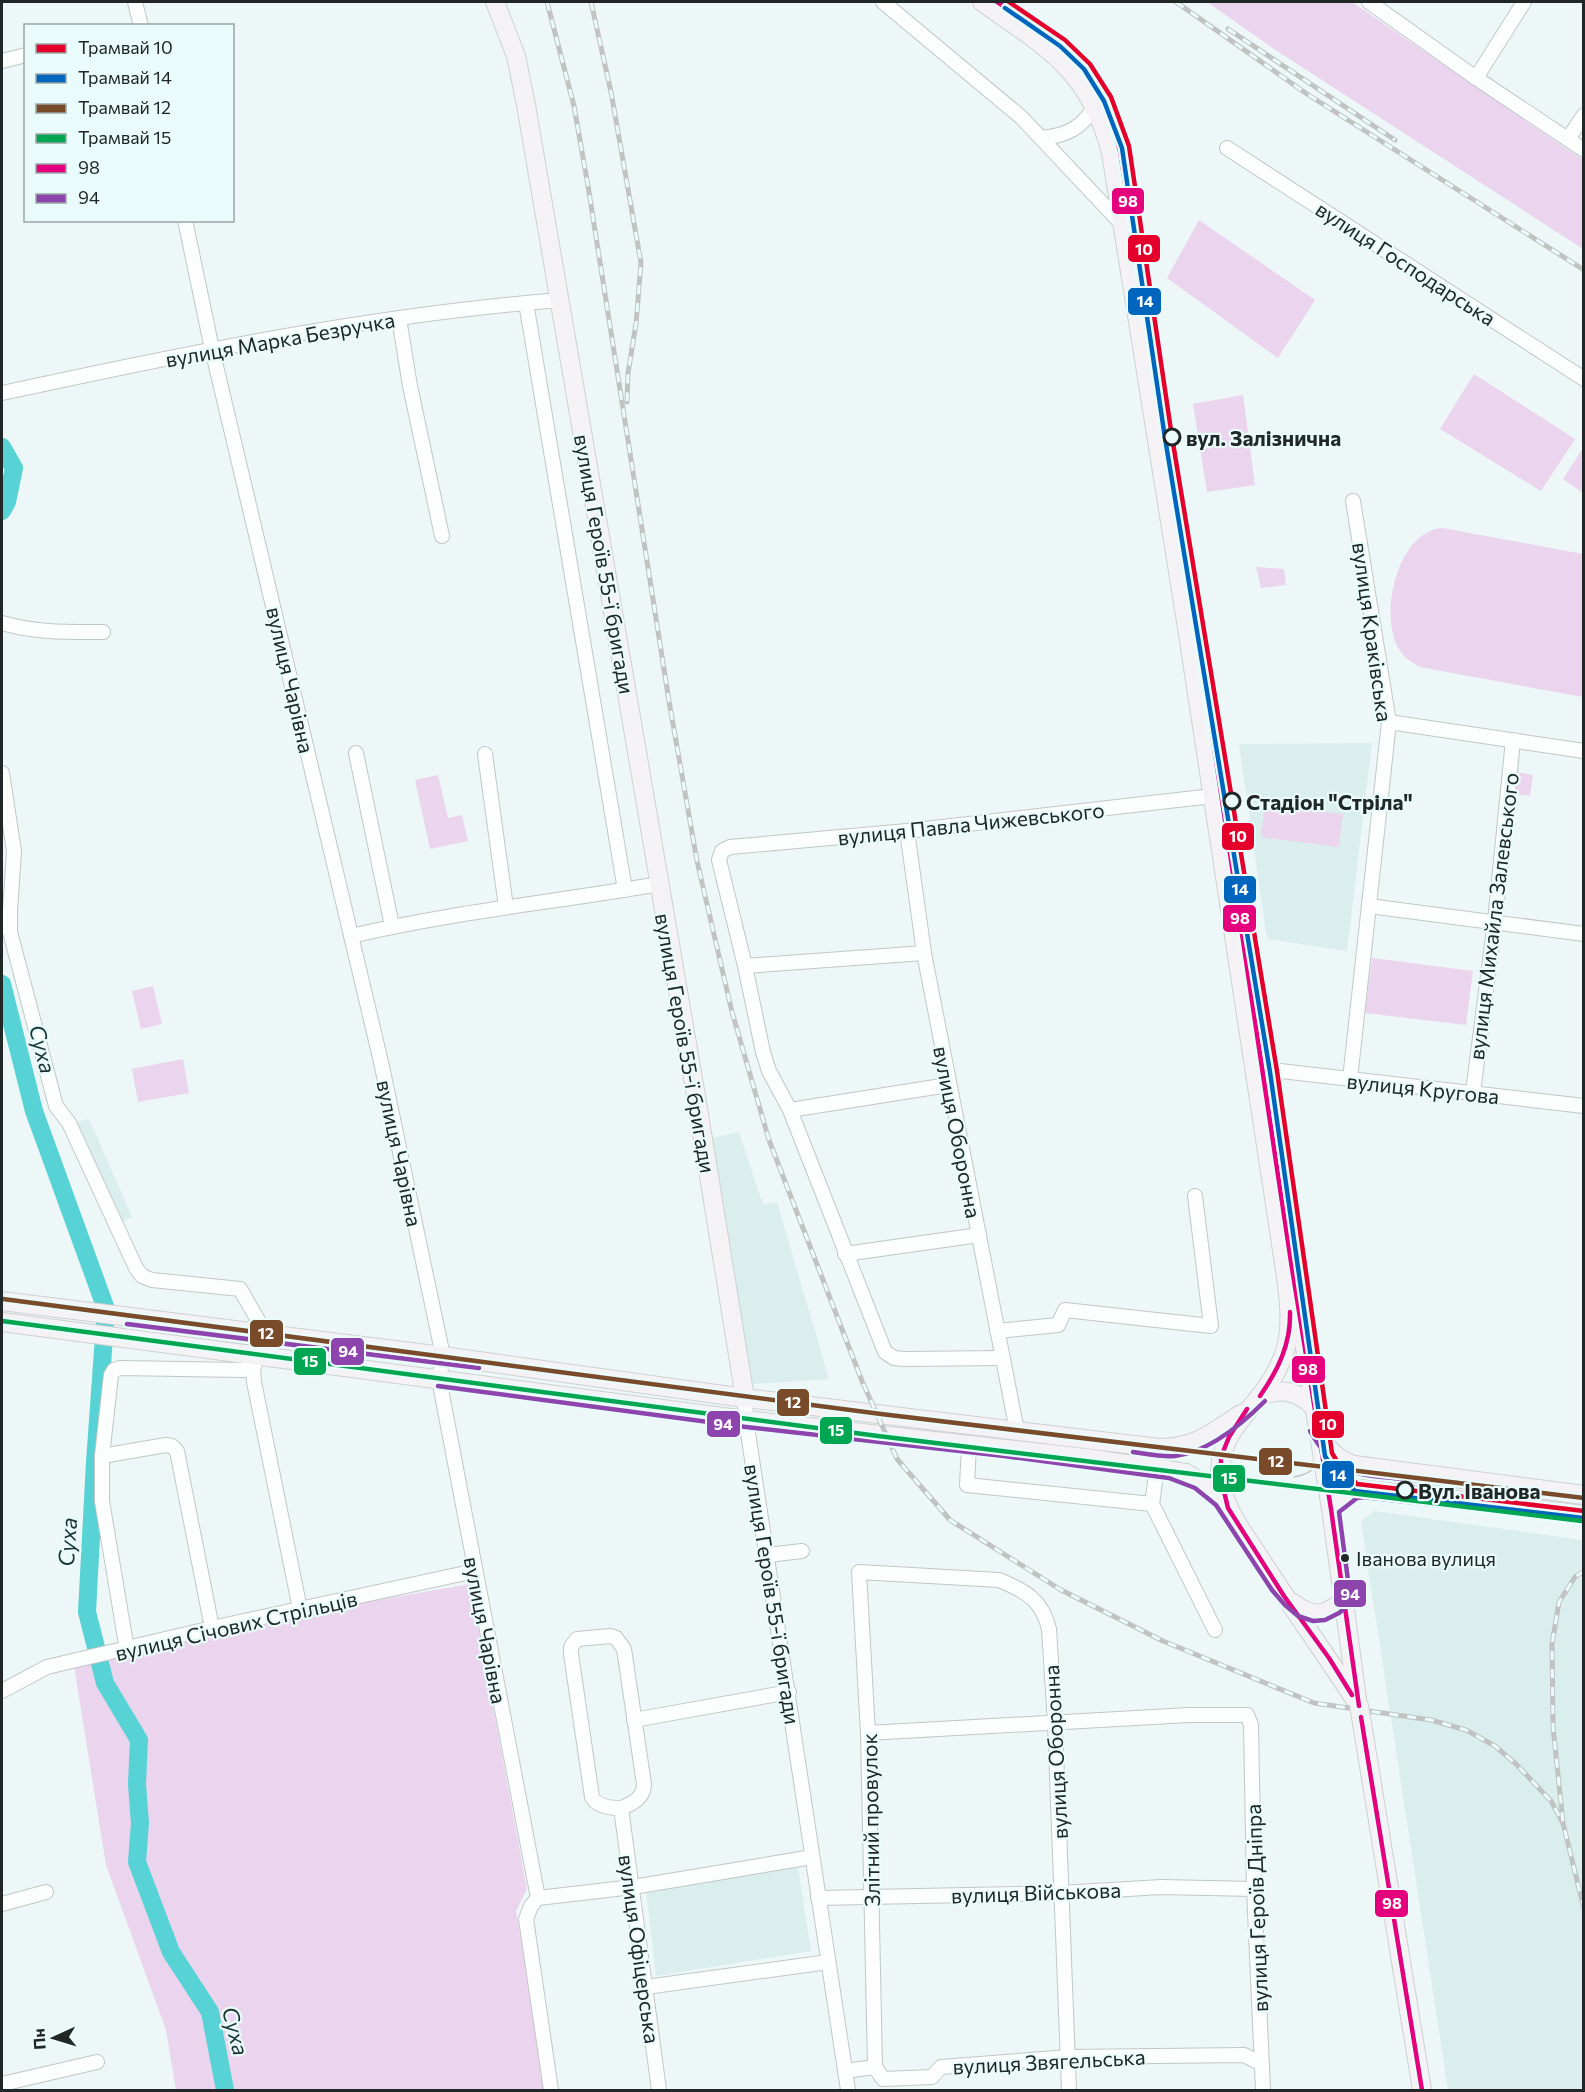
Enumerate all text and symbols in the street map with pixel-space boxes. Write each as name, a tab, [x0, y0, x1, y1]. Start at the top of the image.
legend	[24, 24, 234, 222]
text: Трамвай 10	[78, 36, 173, 58]
text: Трамвай 14	[78, 66, 172, 88]
text: Трамвай 12	[78, 96, 171, 118]
text: Трамвай 15	[78, 126, 171, 148]
text: 98	[78, 156, 100, 178]
text: 94	[78, 186, 100, 208]
line badge: 98	[1111, 187, 1145, 215]
text: 98	[1118, 191, 1138, 210]
street label: вулиця Господарська	[1312, 196, 1500, 330]
line badge: 10	[1127, 234, 1161, 263]
text: 10	[1135, 239, 1153, 258]
line badge: 14	[1127, 287, 1162, 316]
text: 14	[1136, 291, 1154, 310]
street label: вулиця Марка Безручка	[163, 307, 397, 371]
place label: вул. Залізнична	[1186, 425, 1341, 450]
marker: вул. Залізнична	[1163, 428, 1181, 446]
street label: вулиця Героїв 55-ї бригади	[570, 432, 640, 696]
street label: вулиця Краківська	[1348, 541, 1398, 723]
street label: вулиця Чарівна	[262, 604, 320, 756]
street label: вулиця Михайла Залевського	[1463, 771, 1523, 1061]
place label: Стадіон "Стріла"	[1246, 789, 1413, 814]
marker: Стадіон "Стріла"	[1223, 792, 1241, 810]
street label: вулиця Павла Чижевського	[836, 797, 1106, 849]
line badge: 10	[1221, 822, 1255, 851]
text: 10	[1229, 826, 1247, 845]
line badge: 14	[1223, 875, 1257, 904]
text: 14	[1231, 879, 1249, 898]
line badge: 98	[1222, 904, 1257, 933]
text: 98	[1230, 908, 1250, 927]
street label: вулиця Героїв 55-ї бригади	[651, 911, 721, 1175]
water label: Суха	[24, 1022, 62, 1076]
street label: вулиця Оборонна	[929, 1044, 987, 1220]
street label: вулиця Кругова	[1345, 1068, 1501, 1108]
street label: вулиця Чарівна	[372, 1077, 428, 1229]
line badge: 12	[249, 1319, 284, 1348]
text: 12	[258, 1323, 274, 1342]
line badge: 94	[330, 1337, 365, 1366]
text: 94	[338, 1341, 358, 1360]
line badge: 15	[293, 1347, 327, 1376]
text: 15	[302, 1351, 318, 1370]
line badge: 98	[1291, 1355, 1326, 1384]
text: 98	[1298, 1359, 1318, 1378]
line badge: 12	[776, 1388, 810, 1417]
text: 12	[785, 1392, 801, 1411]
line badge: 94	[706, 1410, 741, 1438]
line badge: 10	[1311, 1410, 1345, 1439]
text: 94	[713, 1414, 733, 1433]
text: 10	[1319, 1414, 1337, 1433]
line badge: 15	[819, 1416, 853, 1445]
text: 15	[828, 1420, 844, 1439]
line badge: 12	[1258, 1447, 1293, 1476]
text: 12	[1268, 1451, 1284, 1470]
line badge: 14	[1321, 1460, 1355, 1489]
street label: вулиця Героїв 55-ї бригади	[740, 1462, 806, 1726]
line badge: 15	[1212, 1464, 1246, 1493]
text: 14	[1329, 1465, 1347, 1484]
text: 15	[1221, 1468, 1237, 1487]
place label: Вул. Іванова	[1418, 1478, 1541, 1503]
marker: Вул. Іванова	[1396, 1481, 1414, 1499]
water label: Суха	[52, 1517, 82, 1567]
place label: Іванова вулиця	[1356, 1546, 1496, 1570]
marker: Іванова вулиця	[1339, 1552, 1351, 1564]
street label: вулиця Чарівна	[459, 1554, 513, 1706]
line badge: 94	[1333, 1579, 1367, 1608]
text: 94	[1340, 1584, 1360, 1603]
street label: вулиця Січових Стрільців	[112, 1585, 360, 1665]
street label: вулиця Оборонна	[1038, 1664, 1072, 1840]
street label: Злітний провулок	[856, 1733, 884, 1907]
street label: вулиця Героїв Дніпра	[1240, 1803, 1272, 2013]
street label: вулиця Офіцерська	[614, 1853, 666, 2045]
street label: вулиця Військова	[951, 1877, 1121, 1907]
line badge: 98	[1374, 1889, 1409, 1918]
text: 98	[1382, 1893, 1402, 1912]
water label: Суха	[217, 2004, 255, 2058]
north arrow	[24, 2008, 84, 2068]
text: Пн	[28, 2028, 49, 2050]
street label: вулиця Звягельська	[952, 2043, 1146, 2079]

